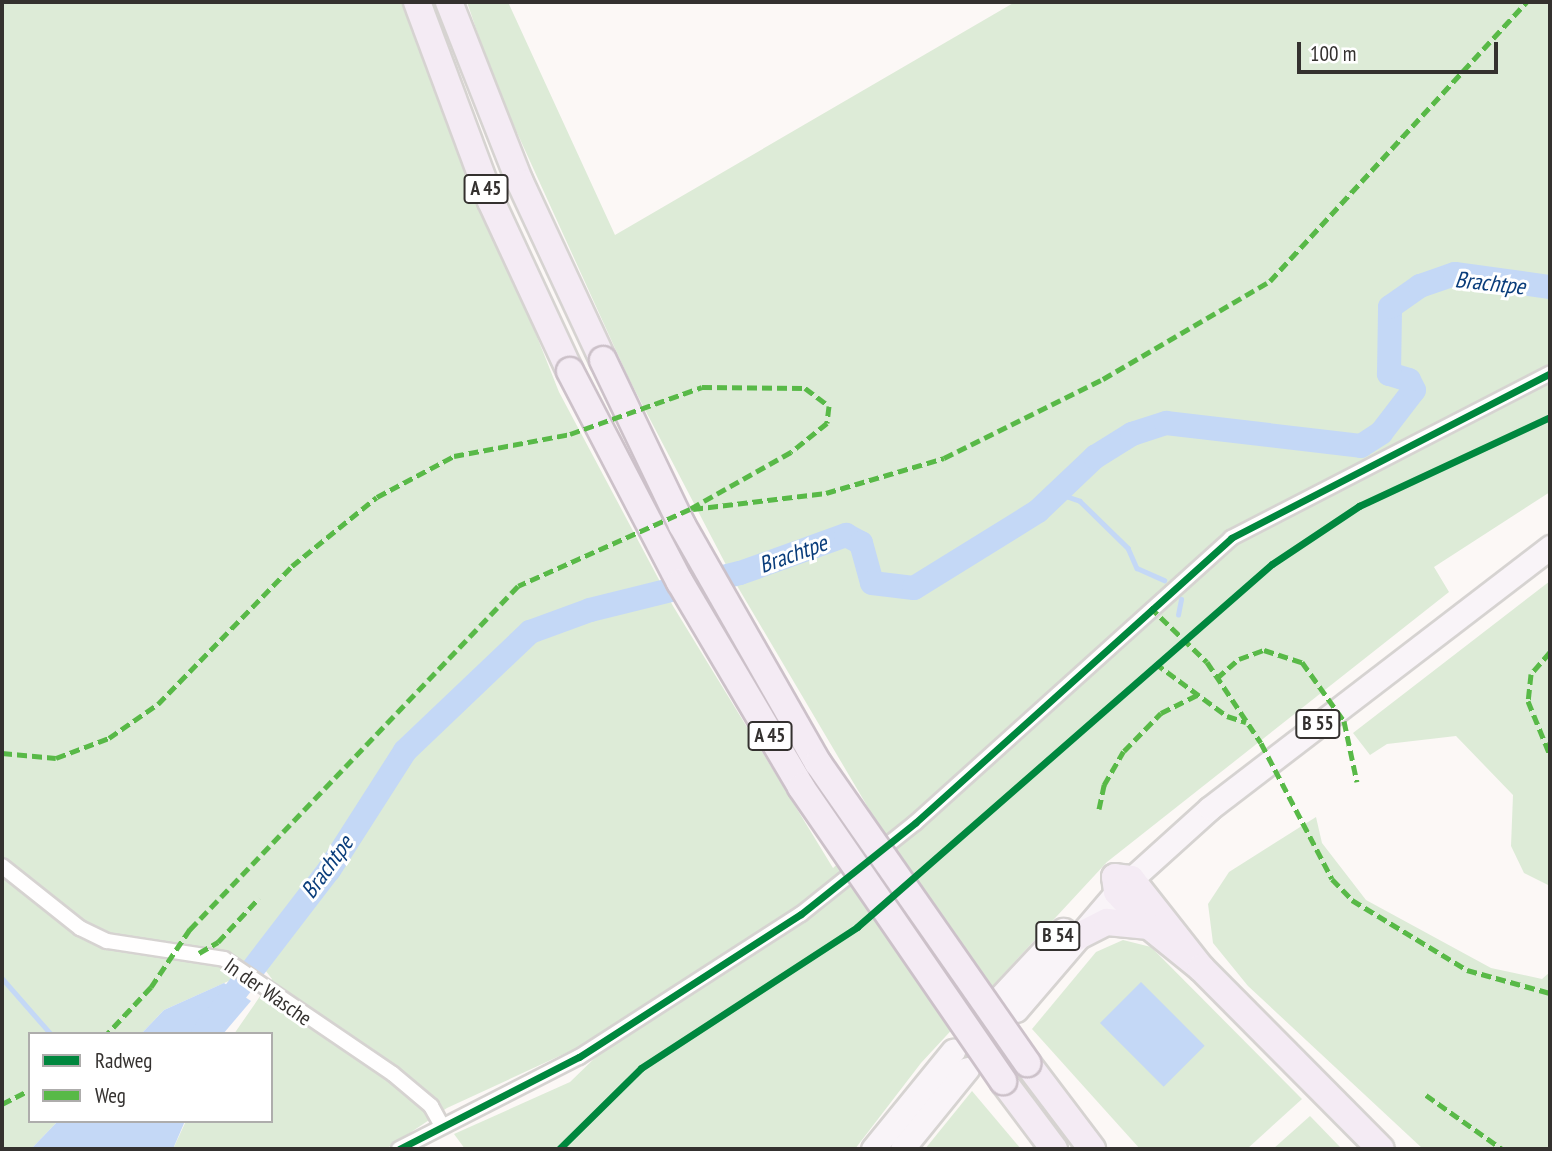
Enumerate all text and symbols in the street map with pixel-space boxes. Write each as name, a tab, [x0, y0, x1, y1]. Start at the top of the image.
scale bar	[1300, 28, 1501, 72]
text: 100 m	[1310, 40, 1356, 67]
road number: A 45	[462, 174, 510, 204]
water label: Brachtpe	[1454, 266, 1526, 300]
water label: Brachtpe	[755, 529, 831, 579]
road number: B 55	[1295, 708, 1341, 740]
road number: A 45	[746, 720, 794, 751]
water label: Brachtpe	[295, 830, 359, 904]
road number: B 54	[1035, 920, 1081, 952]
street label: In der Wasche	[219, 953, 317, 1031]
legend	[28, 1032, 273, 1123]
text: Radweg	[95, 1047, 152, 1074]
text: Weg	[95, 1082, 126, 1109]

